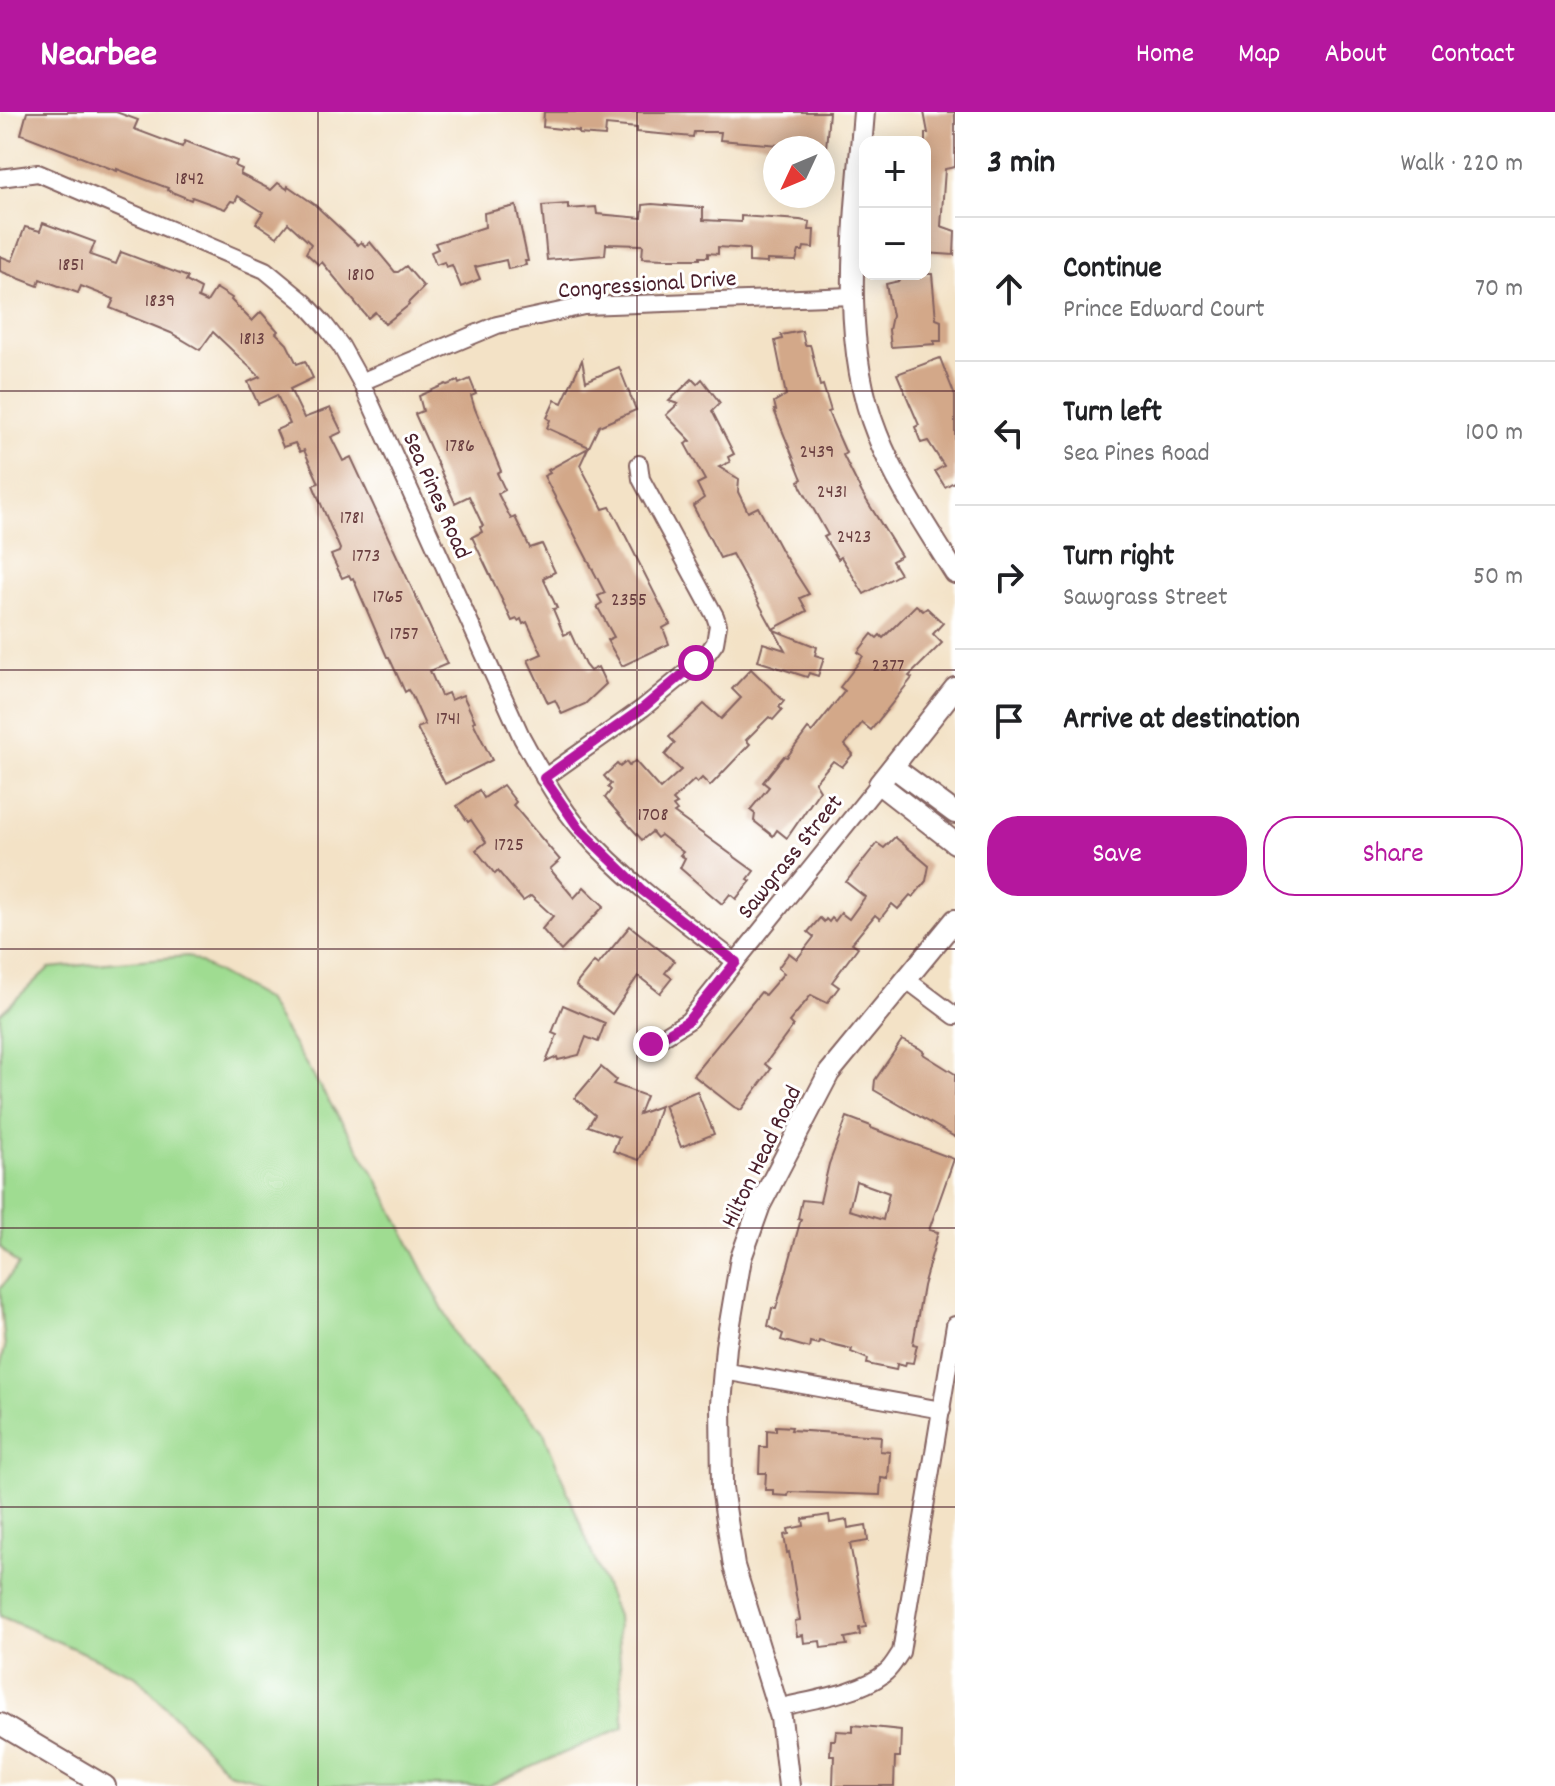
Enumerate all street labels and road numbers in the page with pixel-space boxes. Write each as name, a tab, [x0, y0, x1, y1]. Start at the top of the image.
street label: Congressional Drive	[557, 263, 738, 309]
street label: Sea Pines Road	[392, 427, 478, 565]
street label: Sawgrass Street	[730, 788, 852, 928]
street label: Hilton Head Road	[714, 1081, 812, 1234]

